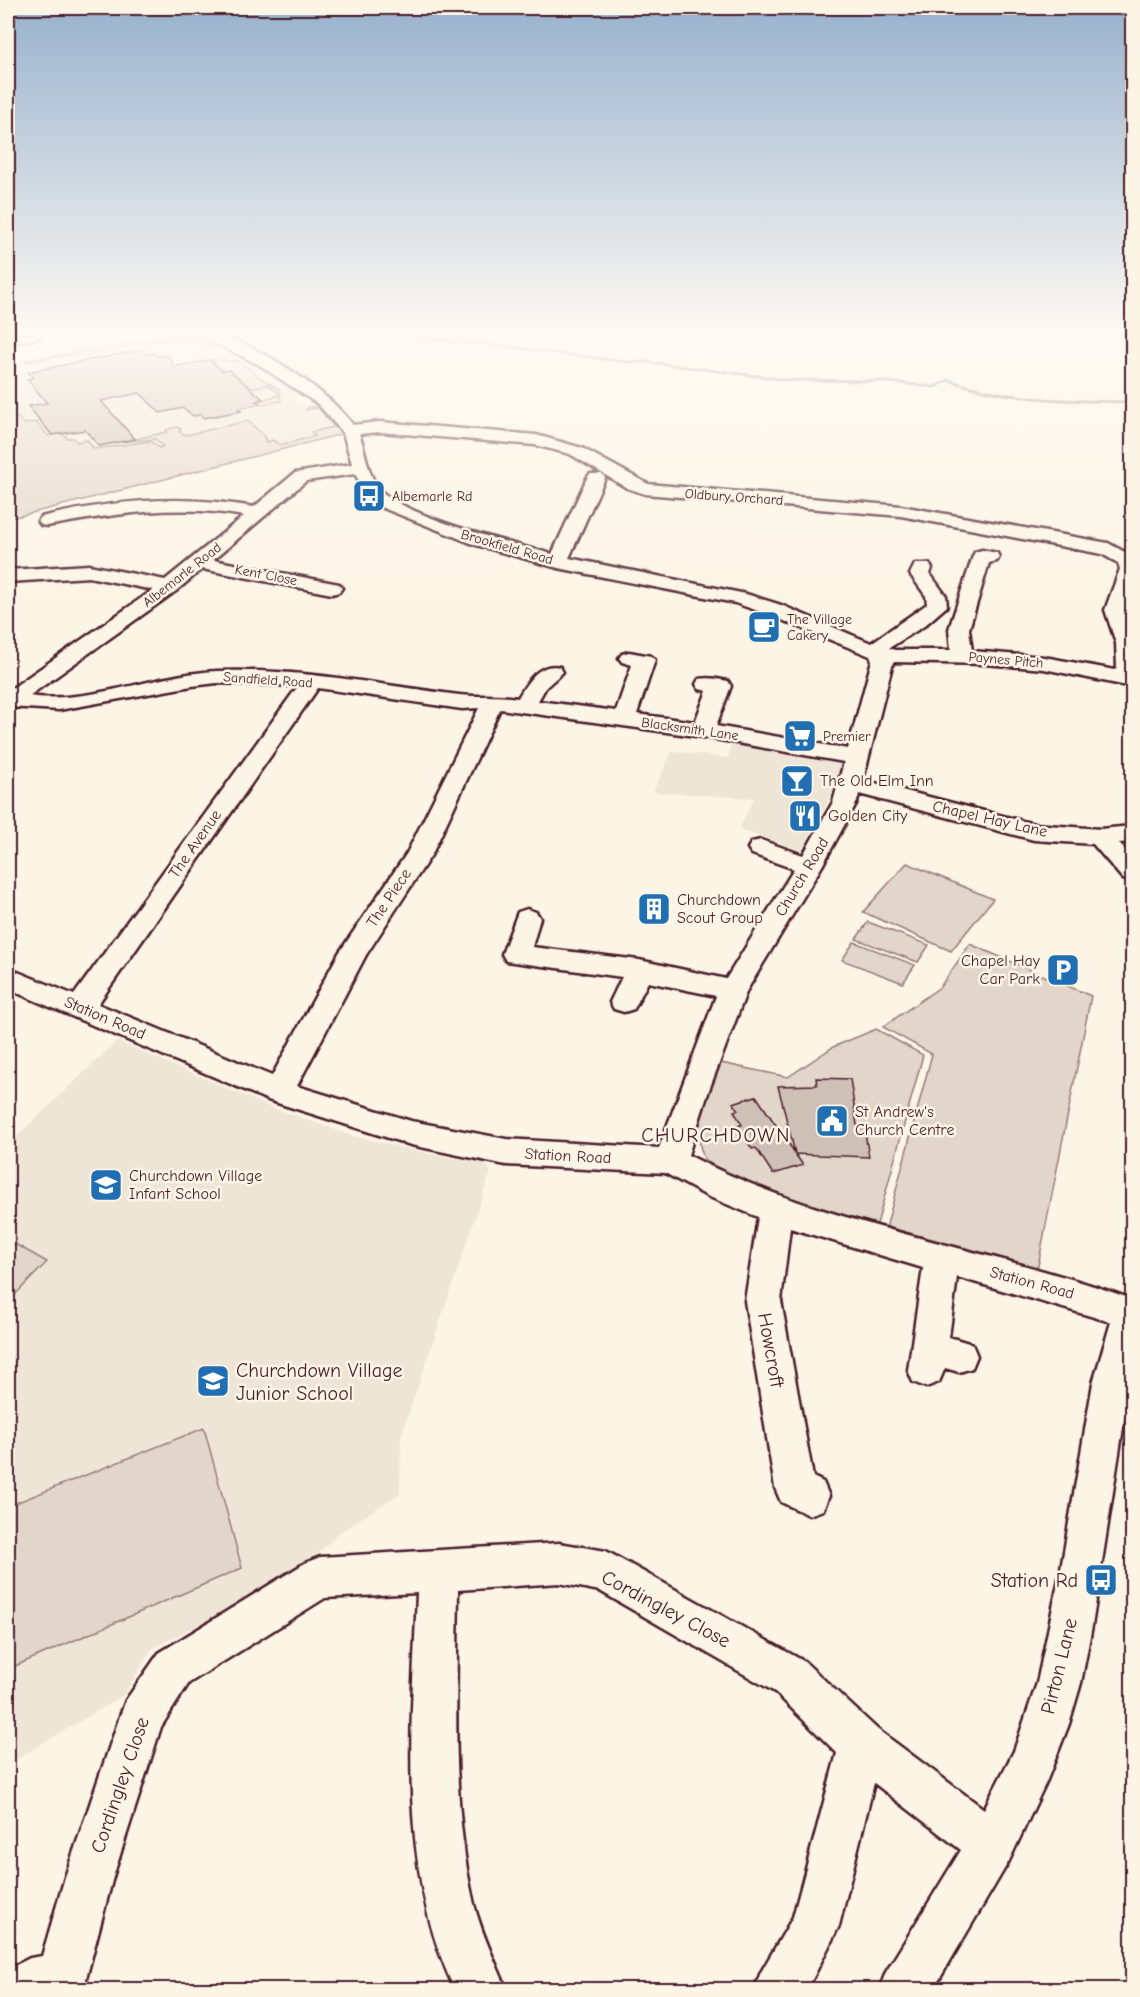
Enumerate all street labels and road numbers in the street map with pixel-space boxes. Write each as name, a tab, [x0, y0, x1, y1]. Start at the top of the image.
street label: Oldbury Orchard	[684, 485, 784, 509]
street label: Brookfield Road	[459, 526, 555, 568]
street label: Albemarle Road	[139, 539, 225, 611]
street label: Kent Close	[233, 561, 299, 589]
street label: Paynes Pitch	[968, 648, 1044, 672]
street label: Sandfield Road	[223, 668, 313, 692]
street label: Blacksmith Lane	[640, 714, 740, 744]
street label: Chapel Hay Lane	[931, 797, 1049, 841]
street label: The Avenue	[165, 806, 225, 882]
street label: Church Road	[771, 834, 833, 920]
street label: The Piece	[363, 865, 415, 931]
street label: Station Road	[62, 993, 148, 1043]
street label: Station Road	[524, 1145, 612, 1167]
street label: Station Road	[988, 1263, 1076, 1303]
street label: Howcroft	[753, 1311, 789, 1390]
street label: Cordingley Close	[598, 1565, 734, 1653]
street label: Pirton Lane	[1036, 1616, 1082, 1716]
street label: Cordingley Close	[86, 1714, 154, 1856]

